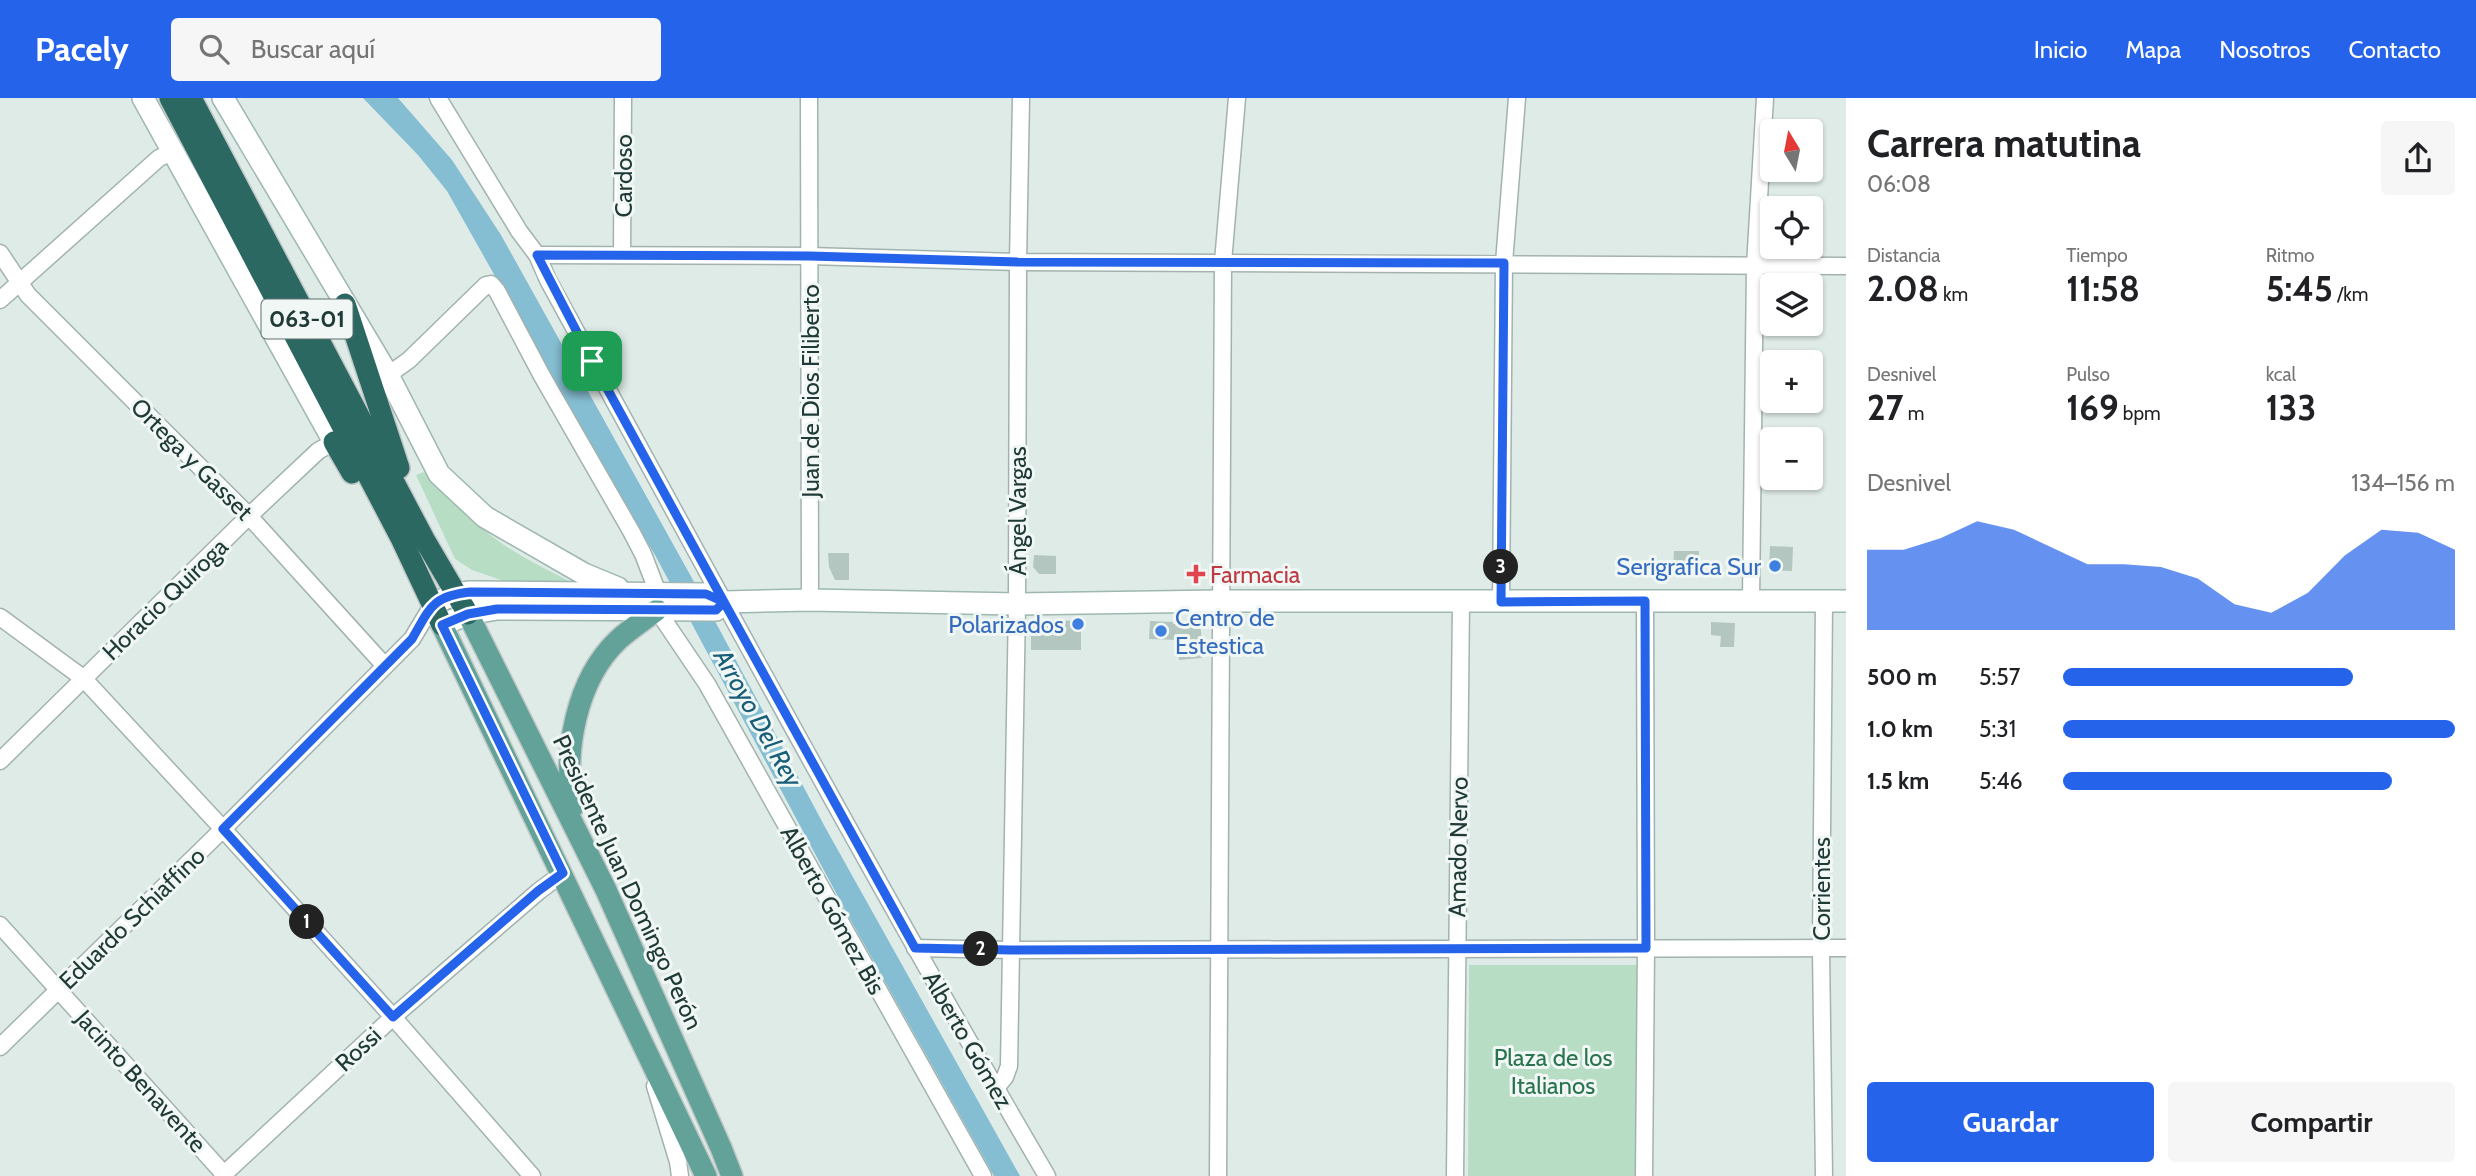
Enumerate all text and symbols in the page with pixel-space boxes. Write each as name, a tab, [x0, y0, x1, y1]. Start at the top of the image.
search box	[171, 18, 661, 81]
text: Pacely	[35, 29, 129, 69]
icon: search	[195, 30, 233, 68]
text: Buscar aquí	[251, 33, 375, 65]
text: Inicio	[2034, 35, 2087, 64]
text: Mapa	[2125, 35, 2181, 64]
text: Nosotros	[2219, 35, 2310, 64]
text: Contacto	[2348, 35, 2441, 64]
north arrow	[1760, 119, 1824, 182]
map controls	[1760, 119, 1823, 490]
text: Carrera matutina	[1867, 120, 2141, 167]
button: share	[2381, 121, 2455, 195]
street label: Cardoso	[609, 134, 638, 218]
text: 06:08	[1867, 170, 1931, 198]
button: locate	[1760, 196, 1823, 259]
text: Distancia	[1867, 244, 1941, 267]
text: Tiempo	[2066, 244, 2128, 267]
text: Ritmo	[2266, 244, 2315, 267]
text: 2.08	[1867, 267, 1939, 310]
text: 11:58	[2066, 267, 2140, 310]
text: 5:45	[2266, 267, 2333, 310]
button: layers	[1760, 273, 1823, 336]
text: km	[1939, 283, 1968, 306]
text: /km	[2333, 283, 2368, 306]
street label: Juan de Dios Filiberto	[796, 284, 825, 499]
road number: 063-01	[262, 300, 352, 339]
pin	[562, 331, 622, 391]
icon: arrive	[573, 342, 611, 380]
button: +	[1760, 350, 1823, 413]
text: Desnivel	[1867, 363, 1936, 386]
text: Pulso	[2066, 363, 2110, 386]
text: kcal	[2266, 363, 2296, 386]
text: 27	[1867, 386, 1903, 429]
text: 169	[2066, 386, 2119, 429]
text: 133	[2266, 386, 2316, 429]
street label: Ortega y Gasset	[125, 392, 259, 526]
text: m	[1903, 402, 1924, 425]
text: bpm	[2119, 402, 2161, 425]
button: −	[1760, 427, 1823, 490]
street label: Ángel Vargas	[1003, 446, 1032, 576]
text: Desnivel	[1867, 469, 1951, 497]
text: 134–156 m	[2351, 469, 2455, 497]
street label: Horacio Quiroga	[96, 532, 234, 666]
pin: 3	[1484, 550, 1518, 584]
place label: Serigrafica Sur	[1616, 552, 1761, 581]
text: 3	[1495, 555, 1506, 578]
marker: Serigrafica Sur	[1767, 558, 1783, 574]
place label: Farmacia	[1210, 560, 1301, 589]
marker: Farmacia	[1188, 566, 1204, 582]
place label: Centro de Estestica	[1175, 603, 1275, 660]
place label: Polarizados	[948, 610, 1064, 639]
marker: Polarizados	[1070, 616, 1086, 632]
marker: Centro de Estestica	[1153, 623, 1169, 639]
water label: Arroyo Del Rey	[706, 642, 810, 794]
text: 500 m	[1867, 663, 1937, 691]
text: 5:57	[1979, 663, 2020, 691]
text: 1.0 km	[1867, 715, 1933, 743]
text: 5:31	[1979, 715, 2016, 743]
street label: Presidente Juan Domingo Perón	[547, 730, 709, 1034]
text: 1.5 km	[1867, 767, 1929, 795]
text: 5:46	[1979, 767, 2023, 795]
street label: Amado Nervo	[1442, 777, 1474, 917]
street label: Alberto Gómez Bis	[775, 821, 891, 1000]
street label: Corrientes	[1807, 837, 1836, 941]
street label: Eduardo Schiaffino	[53, 841, 211, 995]
pin: 1	[290, 904, 324, 940]
text: 1	[303, 910, 310, 933]
pin: 2	[964, 932, 998, 966]
text: 2	[975, 937, 986, 960]
street label: Alberto Gómez	[917, 966, 1019, 1114]
street label: Jacinto Benavente	[69, 1003, 213, 1158]
street label: Rossi	[329, 1021, 387, 1077]
park label: Plaza de los Italianos	[1494, 1043, 1612, 1100]
button: Guardar	[1867, 1082, 2154, 1162]
button: Compartir	[2168, 1082, 2455, 1162]

